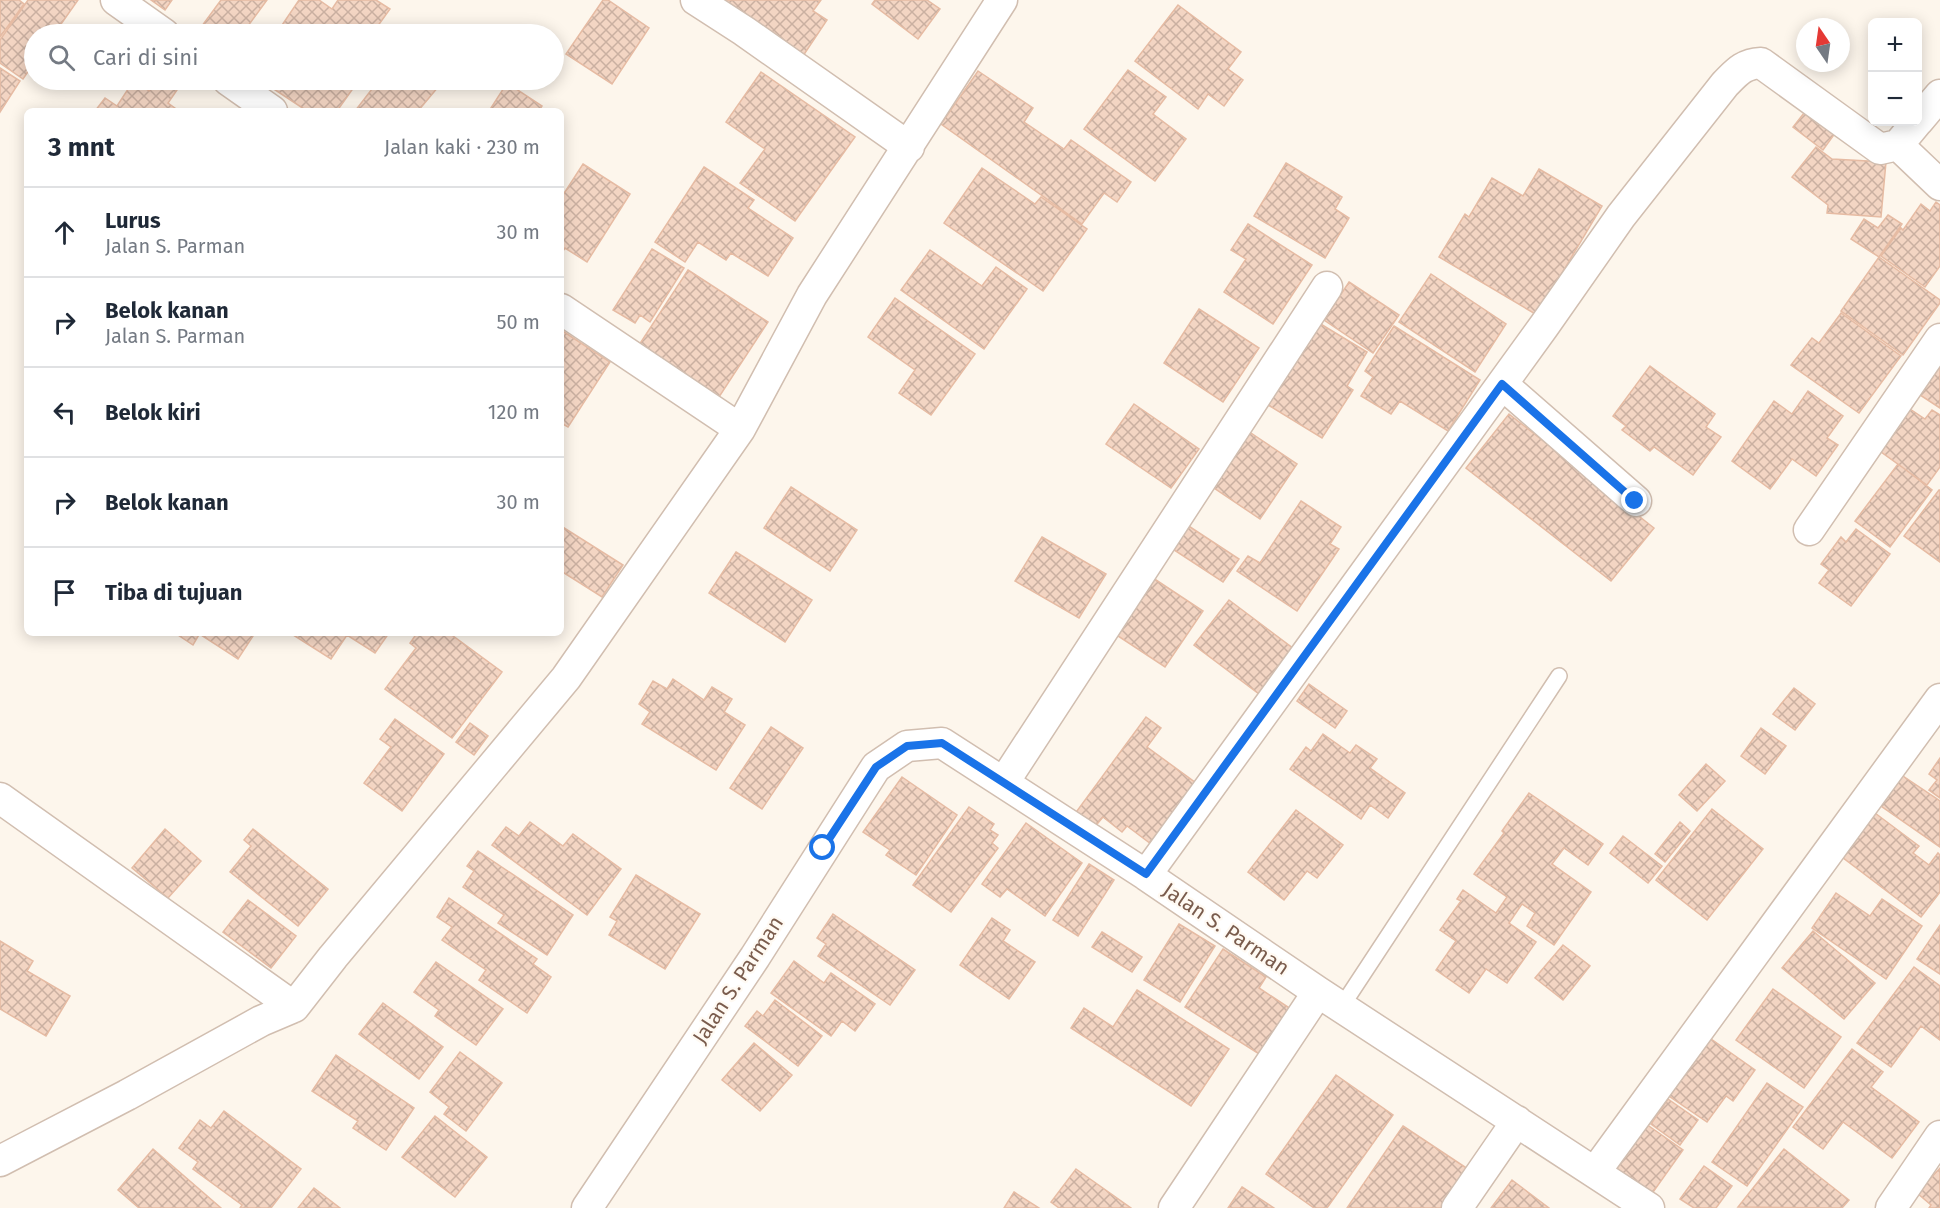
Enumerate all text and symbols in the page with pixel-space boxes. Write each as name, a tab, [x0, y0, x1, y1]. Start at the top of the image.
north arrow	[1796, 18, 1850, 72]
map controls	[1868, 18, 1922, 126]
button: +	[1868, 18, 1922, 72]
search box	[24, 24, 564, 90]
icon: search	[45, 41, 78, 74]
text: Cari di sini	[93, 44, 198, 71]
button: −	[1868, 72, 1922, 126]
text: 3 mnt	[48, 132, 115, 163]
text: Jalan kaki · 230 m	[384, 135, 540, 159]
text: Lurus	[105, 207, 161, 234]
icon: ahead	[48, 216, 81, 249]
text: 30 m	[496, 220, 540, 244]
text: Jalan S. Parman	[105, 234, 245, 258]
text: Belok kanan	[105, 297, 229, 324]
icon: right	[48, 306, 81, 339]
text: 50 m	[496, 310, 540, 334]
text: Jalan S. Parman	[105, 324, 245, 348]
icon: left	[48, 396, 81, 429]
text: Belok kiri	[105, 399, 201, 426]
text: 120 m	[488, 400, 540, 424]
icon: right	[48, 486, 81, 519]
route end	[1621, 487, 1647, 513]
text: Belok kanan	[105, 489, 229, 516]
text: 30 m	[496, 490, 540, 514]
icon: arrive	[48, 576, 81, 609]
text: Tiba di tujuan	[105, 579, 242, 606]
route start	[809, 834, 835, 860]
street label: Jalan S. Parman	[1158, 877, 1294, 981]
street label: Jalan S. Parman	[687, 911, 789, 1049]

